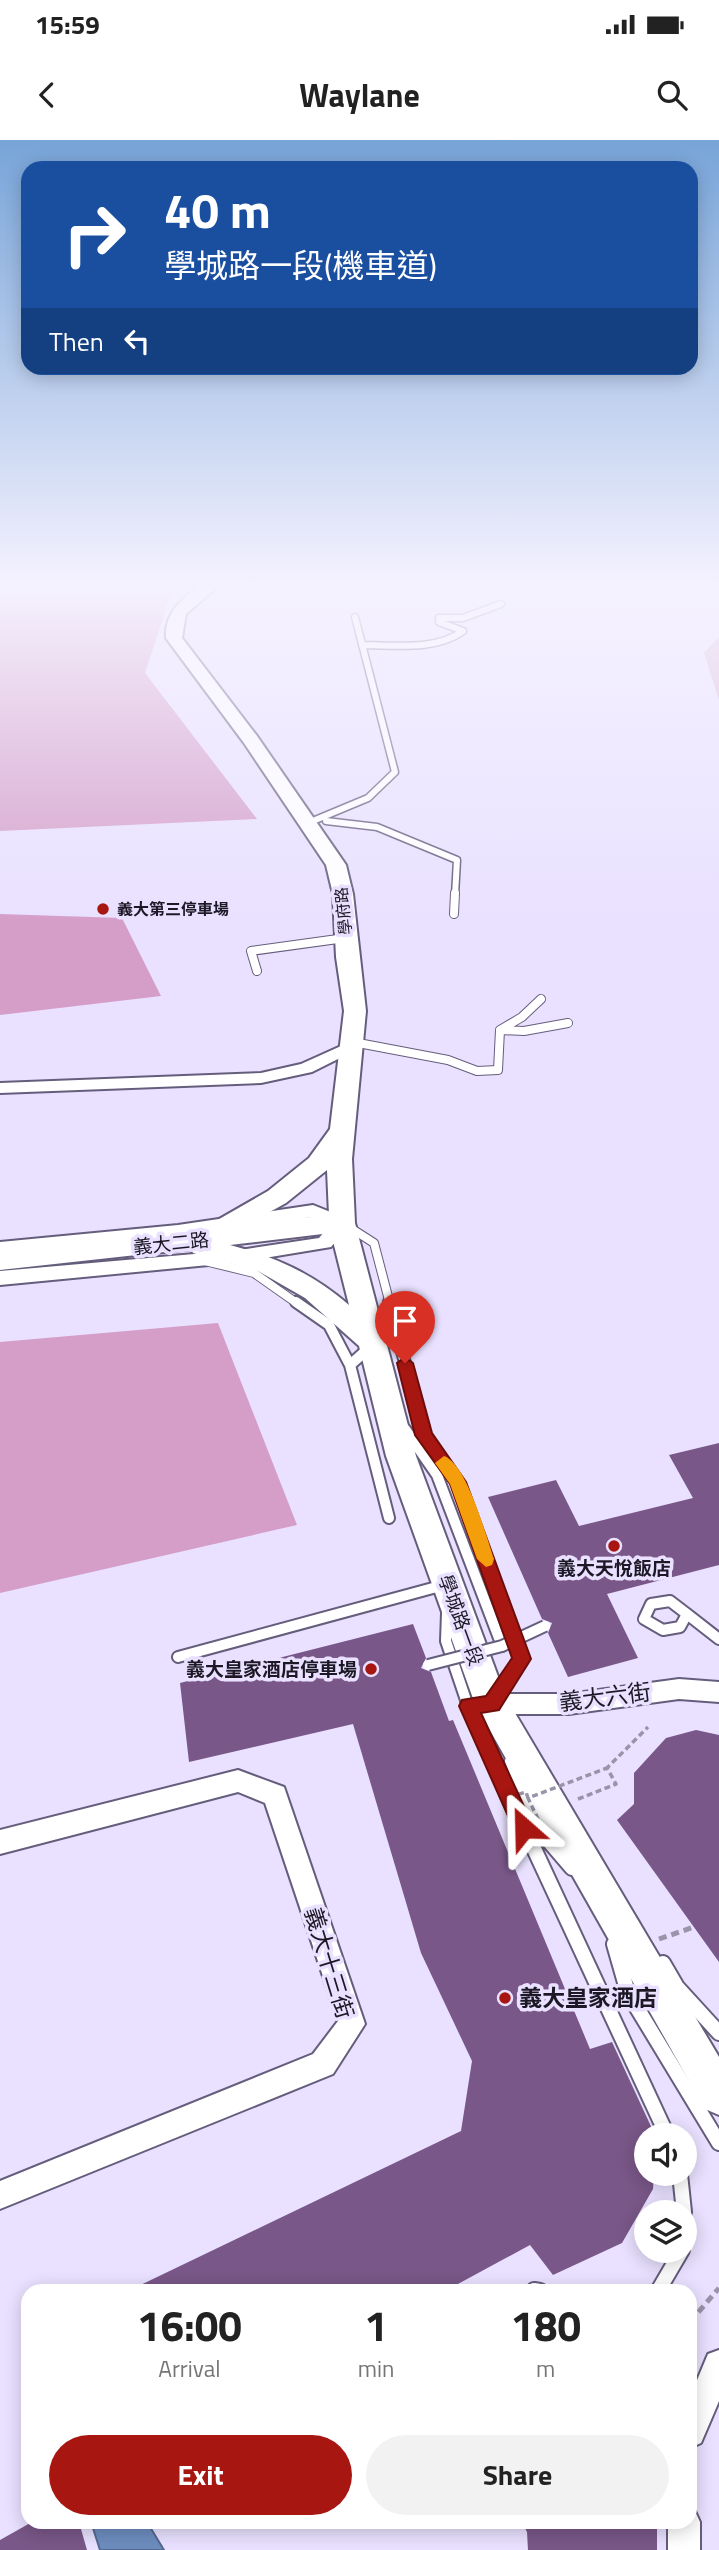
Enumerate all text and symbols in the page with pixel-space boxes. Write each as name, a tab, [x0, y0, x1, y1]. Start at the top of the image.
text: 15:59	[35, 5, 100, 44]
text: Waylane	[299, 71, 420, 119]
icon: back	[28, 76, 66, 114]
icon: search	[653, 76, 691, 114]
text: 40 m	[164, 172, 271, 247]
icon: right	[49, 189, 140, 280]
text: 學城路一段(機車道)	[164, 241, 437, 289]
text: Then	[49, 322, 104, 361]
icon: left	[118, 322, 156, 360]
street label: 學府路	[329, 886, 357, 936]
place label: 義大第三停車場	[117, 897, 229, 921]
marker: 義大第三停車場	[95, 901, 111, 917]
street label: 義大二路	[132, 1224, 210, 1261]
pin	[375, 1291, 435, 1363]
icon: arrive	[386, 1302, 424, 1340]
marker: 義大天悅飯店	[606, 1538, 622, 1554]
place label: 義大天悅飯店	[557, 1553, 671, 1582]
street label: 學城路一段	[432, 1570, 491, 1669]
place label: 義大皇家酒店停車場	[186, 1654, 357, 1683]
marker: 義大皇家酒店停車場	[363, 1661, 379, 1677]
street label: 義大六街	[557, 1674, 653, 1719]
position arrow	[487, 1791, 561, 1865]
street label: 義大十三街	[296, 1903, 363, 2023]
place label: 義大皇家酒店	[519, 1980, 657, 2015]
marker: 義大皇家酒店	[497, 1990, 513, 2006]
map controls	[634, 2123, 697, 2263]
button: sound	[634, 2123, 697, 2186]
button: layers	[634, 2200, 697, 2263]
text: 16:00	[137, 2293, 242, 2357]
text: 1	[364, 2293, 388, 2357]
text: 180	[510, 2293, 581, 2357]
text: Arrival	[158, 2351, 221, 2386]
text: min	[358, 2351, 394, 2386]
text: m	[536, 2351, 555, 2386]
button: Exit	[49, 2435, 352, 2515]
button: Share	[366, 2435, 669, 2515]

